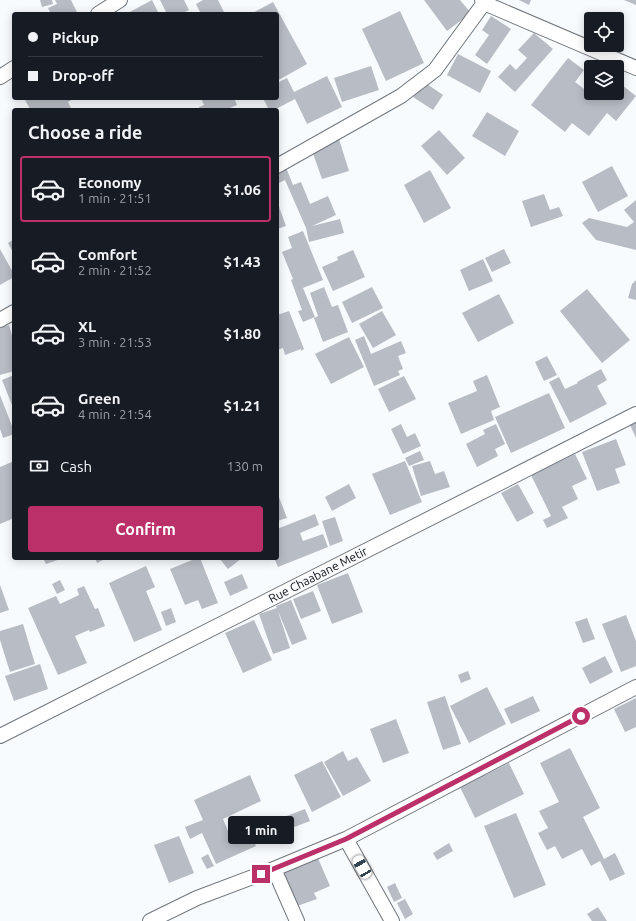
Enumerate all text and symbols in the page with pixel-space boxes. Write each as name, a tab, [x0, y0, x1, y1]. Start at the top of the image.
map controls	[584, 12, 624, 100]
button: locate	[584, 12, 624, 52]
text: Pickup	[52, 29, 99, 46]
button: layers	[584, 60, 624, 100]
text: Drop-off	[52, 67, 114, 84]
text: Choose a ride	[28, 122, 142, 142]
icon: car	[30, 171, 66, 207]
text: Economy	[78, 174, 142, 191]
text: $1.06	[223, 181, 261, 198]
text: 1 min · 21:51	[78, 191, 152, 205]
icon: car	[30, 243, 66, 279]
text: Comfort	[78, 246, 137, 263]
text: $1.43	[223, 253, 261, 270]
text: 2 min · 21:52	[78, 263, 152, 277]
icon: car	[30, 315, 66, 351]
text: XL	[78, 318, 96, 335]
text: $1.80	[223, 325, 261, 342]
text: 3 min · 21:53	[78, 335, 152, 349]
icon: car	[30, 387, 66, 423]
text: Green	[78, 390, 120, 407]
text: $1.21	[223, 397, 261, 414]
text: 4 min · 21:54	[78, 407, 152, 421]
icon: cash	[28, 455, 50, 477]
text: Cash	[60, 458, 92, 475]
text: 130 m	[227, 459, 263, 473]
button: Confirm	[28, 506, 263, 552]
street label: Rue Chaabane Metir	[266, 544, 370, 605]
route start	[572, 707, 590, 725]
callout: 1 min	[228, 816, 294, 844]
text: 1 min	[245, 823, 277, 837]
car	[351, 854, 373, 880]
route end	[252, 865, 270, 883]

